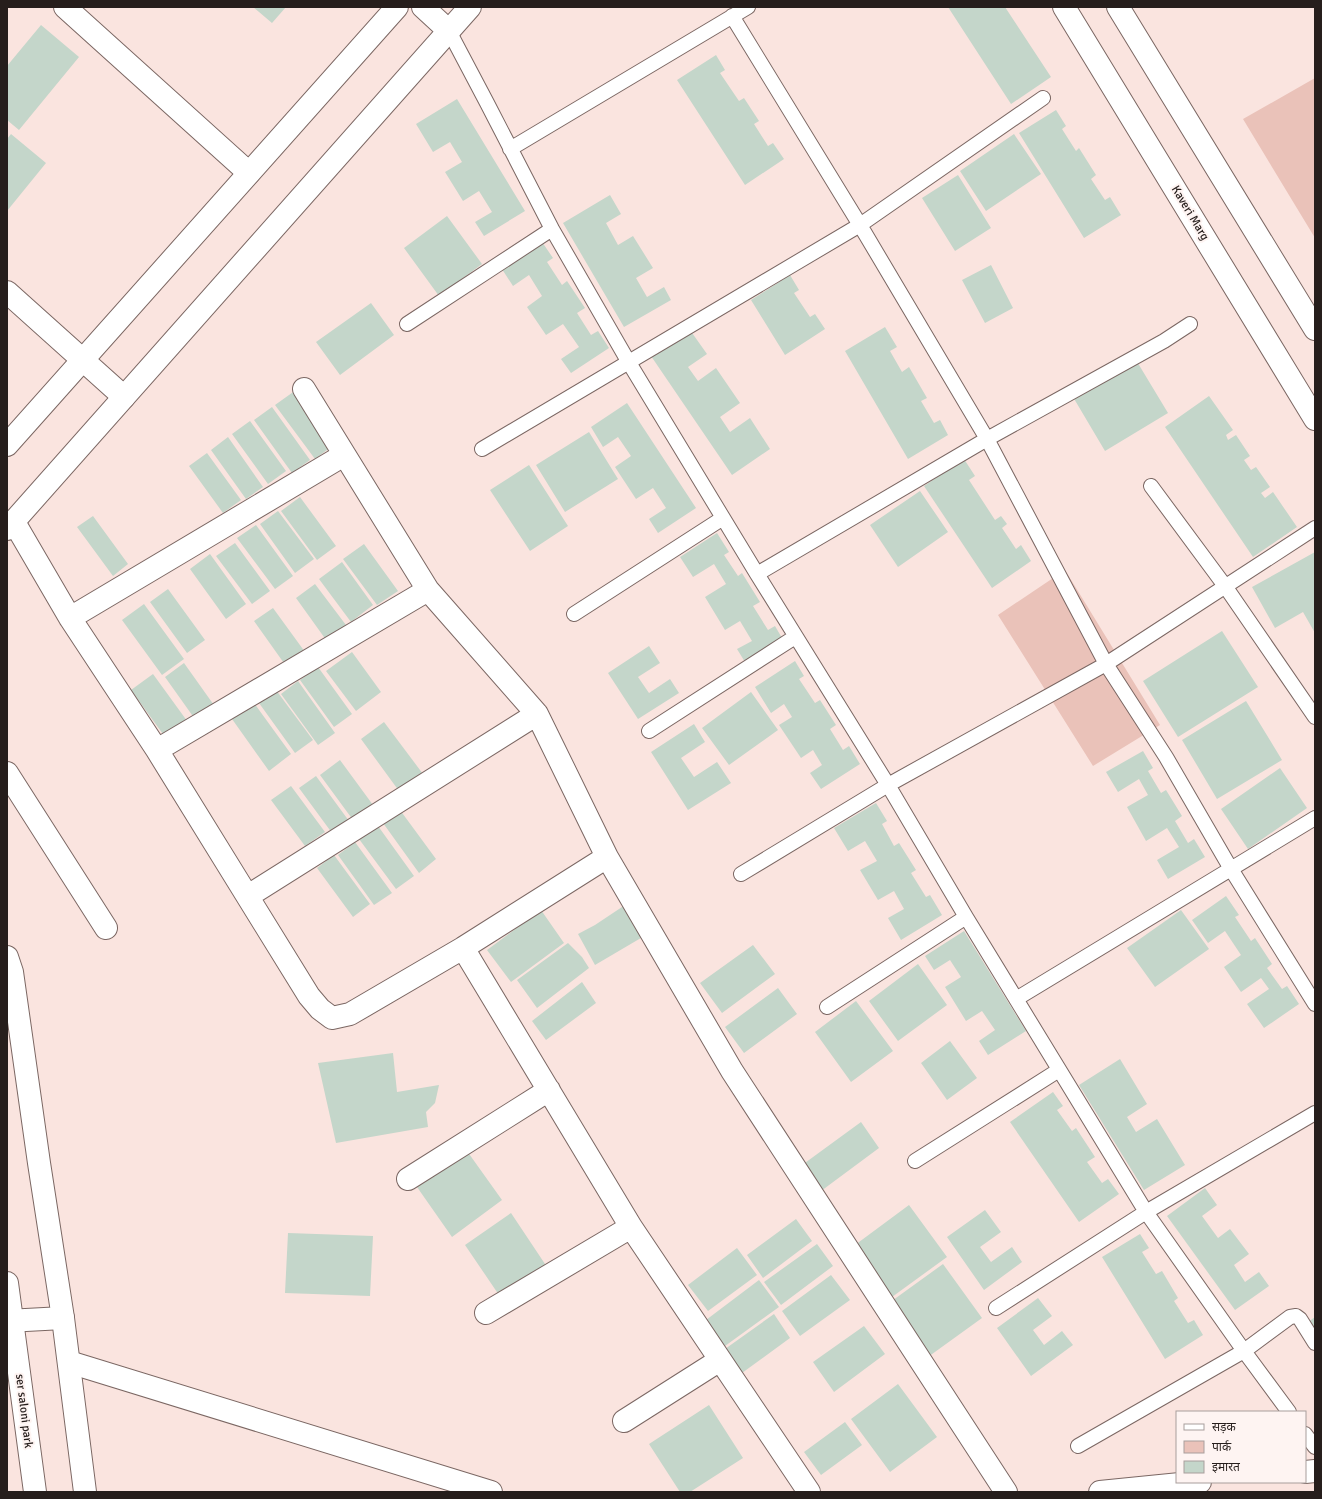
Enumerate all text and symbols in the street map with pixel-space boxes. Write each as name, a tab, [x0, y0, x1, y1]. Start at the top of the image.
street label: Kaveri Marg	[1168, 183, 1212, 243]
street label: ser saloni park	[12, 1373, 36, 1449]
legend	[1176, 1411, 1306, 1483]
text: सड़क	[1212, 1420, 1237, 1435]
text: पार्क	[1212, 1440, 1232, 1455]
text: इमारत	[1212, 1460, 1241, 1475]

